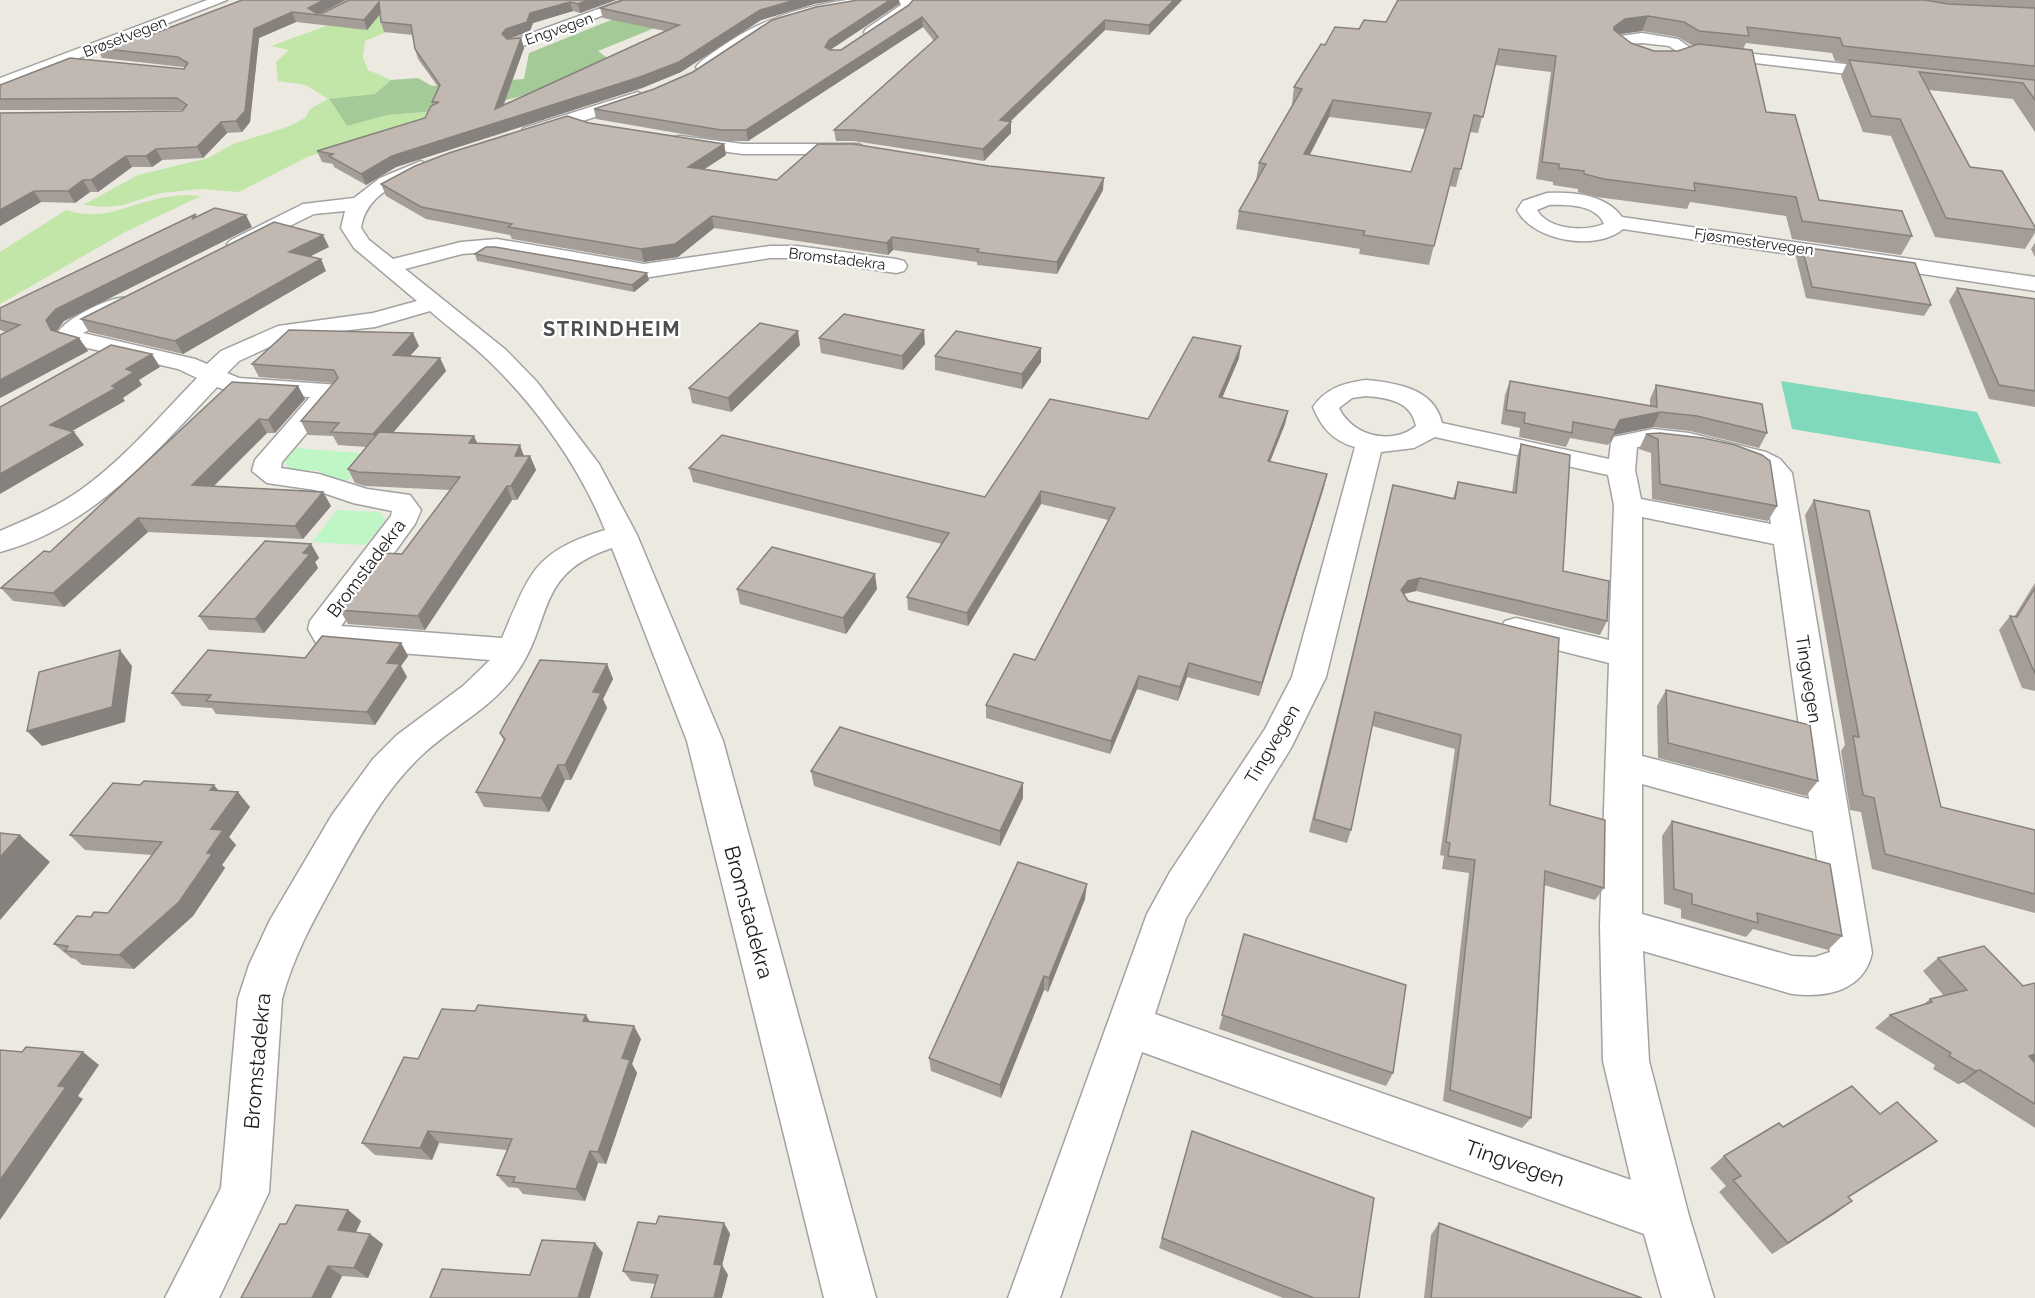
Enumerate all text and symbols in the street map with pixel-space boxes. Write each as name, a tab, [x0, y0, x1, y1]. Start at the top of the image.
street label: Engvegen	[523, 9, 595, 49]
street label: Brøsetvegen	[81, 13, 169, 61]
street label: Fjøsmestervegen	[1693, 225, 1815, 259]
street label: Bromstadekra	[787, 244, 887, 274]
district label: STRINDHEIM	[543, 317, 681, 341]
street label: Bromstadekra	[322, 515, 410, 621]
street label: Tingvegen	[1792, 634, 1826, 724]
street label: Tingvegen	[1240, 701, 1304, 787]
street label: Bromstadekra	[719, 843, 779, 981]
street label: Bromstadekra	[239, 992, 275, 1130]
street label: Tingvegen	[1462, 1134, 1568, 1192]

